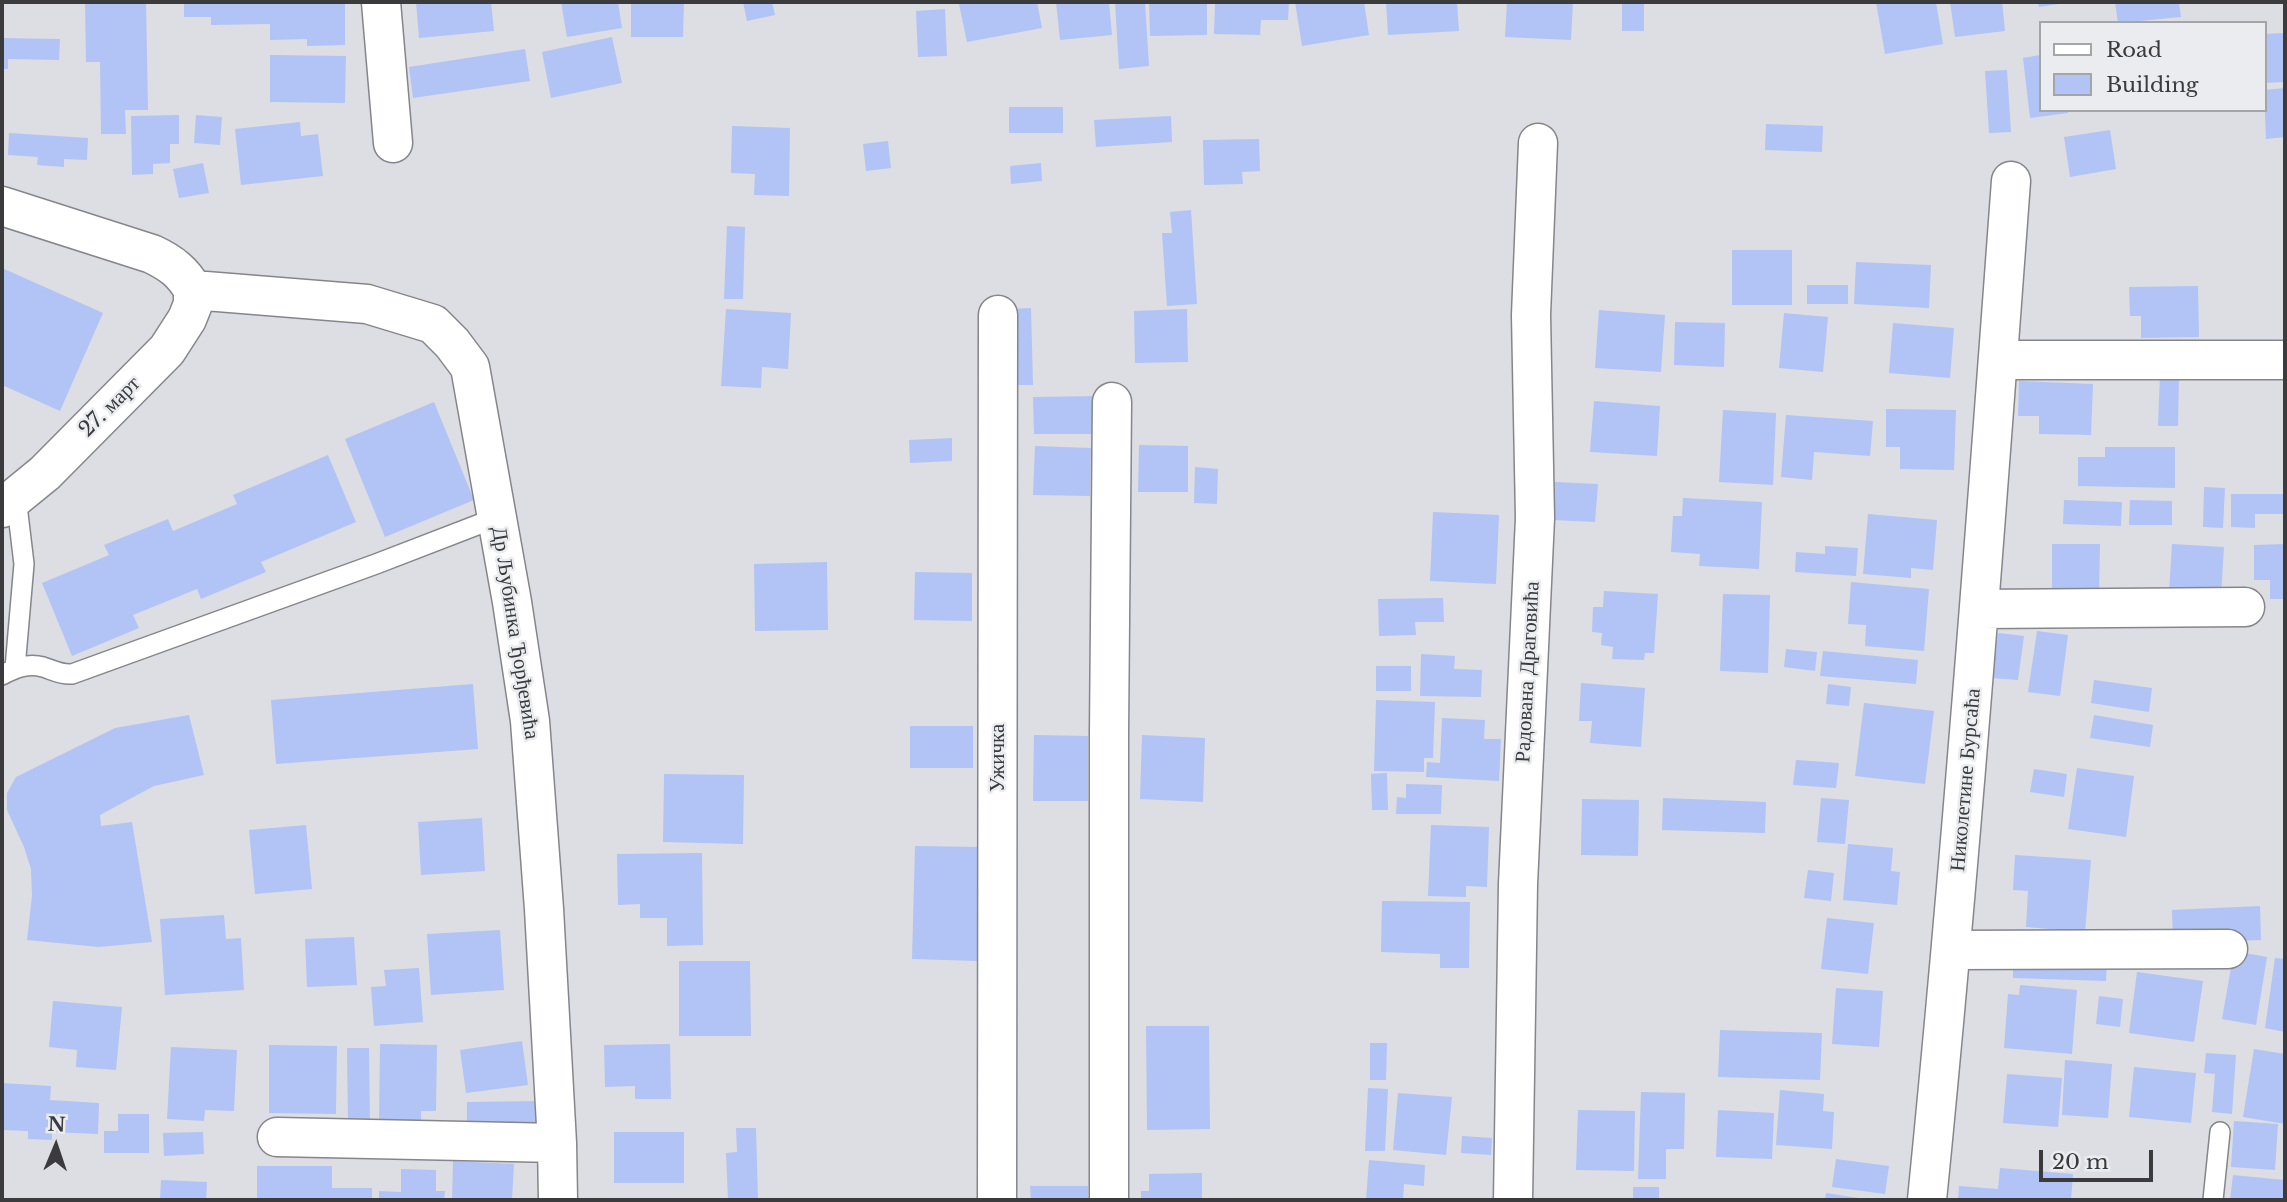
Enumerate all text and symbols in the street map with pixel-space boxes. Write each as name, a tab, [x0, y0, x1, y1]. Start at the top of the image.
legend	[2038, 21, 2266, 112]
text: Road	[2106, 37, 2162, 63]
text: Building	[2106, 72, 2198, 98]
street label: 27. март	[74, 371, 146, 443]
street label: Др Љубинка Ђорђевића	[486, 525, 544, 741]
street label: Радована Драговића	[1511, 581, 1545, 763]
street label: Николетине Бурсаћа	[1945, 687, 1987, 873]
street label: Ужичка	[985, 724, 1011, 792]
north arrow	[21, 1111, 91, 1181]
text: N	[47, 1113, 66, 1136]
scale bar	[2042, 1136, 2156, 1180]
text: 20 m	[2052, 1149, 2109, 1175]

